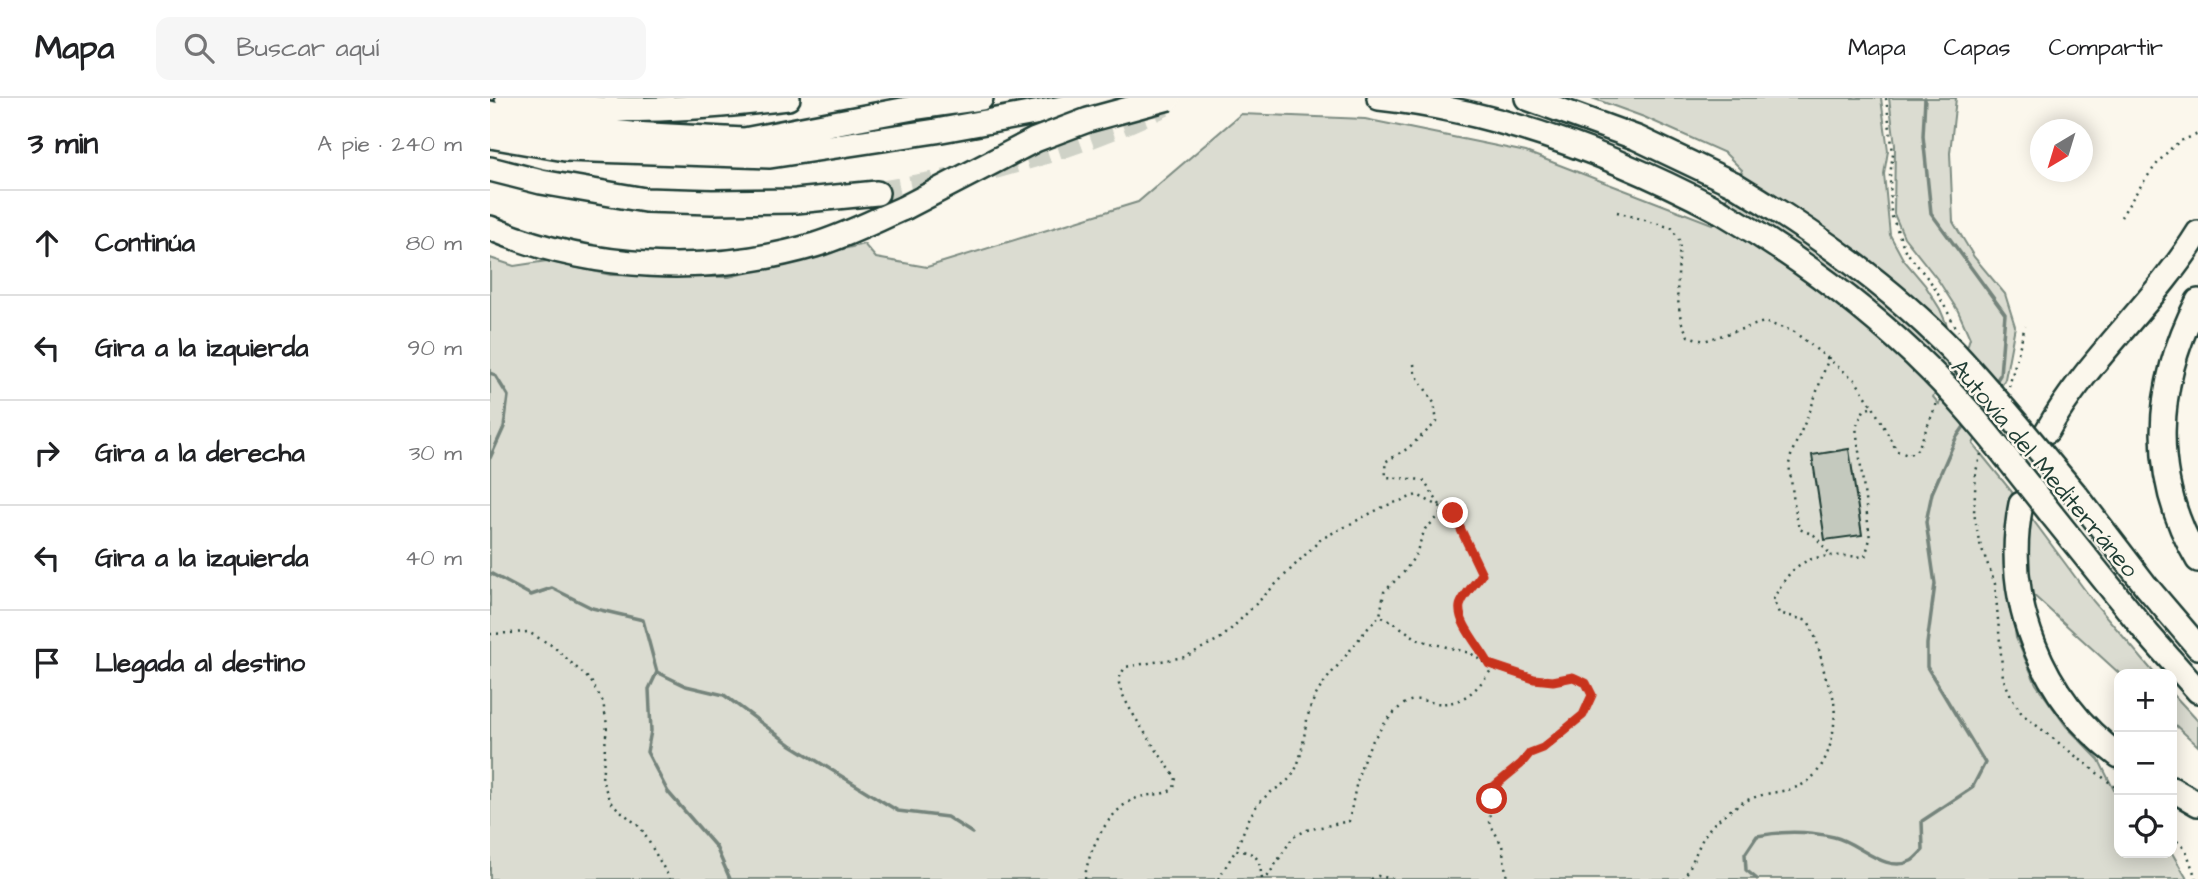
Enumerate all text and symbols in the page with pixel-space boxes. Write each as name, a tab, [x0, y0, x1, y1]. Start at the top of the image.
search box	[156, 17, 646, 80]
text: Mapa	[35, 25, 114, 71]
icon: search	[180, 29, 218, 67]
text: Buscar aquí	[236, 30, 379, 66]
text: Mapa	[1848, 31, 1906, 65]
text: Capas	[1944, 31, 2010, 65]
text: Compartir	[2048, 31, 2163, 65]
north arrow	[2030, 119, 2093, 182]
text: 3 min	[28, 123, 98, 165]
text: A pie · 240 m	[317, 128, 462, 160]
icon: ahead	[28, 224, 66, 262]
text: Continúa	[95, 225, 195, 261]
text: 80 m	[405, 227, 462, 259]
icon: left	[28, 329, 66, 367]
text: Gira a la izquierda	[95, 330, 309, 366]
text: 90 m	[407, 332, 462, 364]
street label: Autovía del Mediterráneo	[1943, 352, 2146, 586]
icon: right	[28, 434, 66, 472]
text: Gira a la derecha	[95, 435, 305, 471]
text: 30 m	[409, 437, 462, 469]
route end	[1437, 497, 1468, 528]
icon: left	[28, 539, 66, 577]
text: Gira a la izquierda	[95, 540, 309, 576]
text: 40 m	[405, 542, 462, 574]
icon: arrive	[28, 644, 66, 682]
text: Llegada al destino	[95, 645, 305, 681]
map controls	[2114, 669, 2177, 858]
button: +	[2114, 669, 2177, 732]
button: −	[2114, 732, 2177, 795]
route start	[1476, 783, 1507, 814]
button: locate	[2114, 795, 2177, 858]

